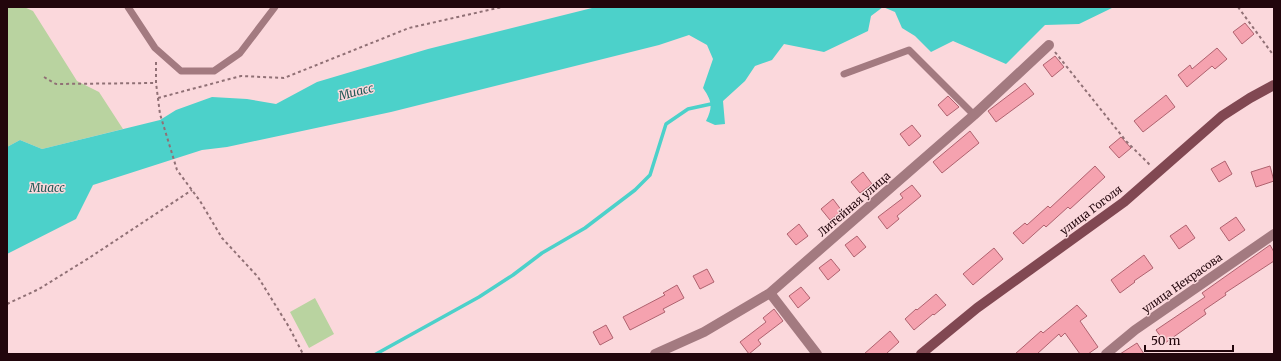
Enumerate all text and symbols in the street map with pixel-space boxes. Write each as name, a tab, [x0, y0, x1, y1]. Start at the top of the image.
water label: Миасс	[336, 80, 375, 103]
street label: Литейная улица	[815, 169, 893, 239]
water label: Миасс	[28, 180, 65, 195]
street label: улица Гоголя	[1057, 182, 1125, 238]
street label: улица Некрасова	[1139, 250, 1225, 316]
scale bar	[1145, 327, 1233, 353]
text: 50 m	[1151, 333, 1180, 348]

